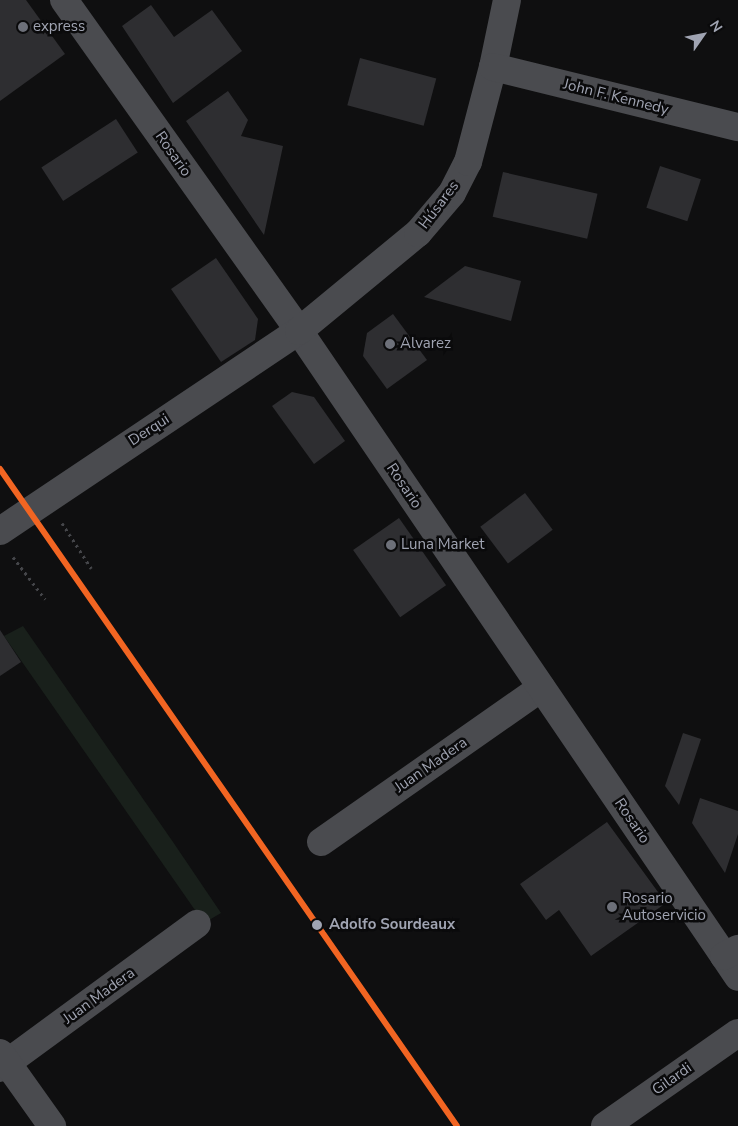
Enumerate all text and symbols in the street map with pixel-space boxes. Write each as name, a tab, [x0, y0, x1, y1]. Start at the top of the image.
north arrow	[678, 10, 728, 60]
text: N	[705, 17, 727, 36]
place label: express	[33, 18, 85, 36]
marker: express	[17, 21, 29, 33]
street label: John F. Kennedy	[562, 75, 670, 119]
street label: Rosario	[151, 128, 195, 180]
street label: Húsares	[415, 177, 463, 233]
place label: Alvarez	[400, 335, 451, 353]
marker: Alvarez	[384, 338, 396, 350]
street label: Derqui	[125, 410, 173, 450]
street label: Rosario	[382, 460, 426, 512]
place label: Luna Market	[401, 536, 484, 554]
marker: Luna Market	[385, 539, 397, 551]
street label: Juan Madera	[391, 733, 471, 797]
street label: Rosario	[610, 795, 654, 847]
place label: Rosario Autoservicio	[622, 889, 706, 924]
marker: Rosario Autoservicio	[606, 901, 618, 913]
place label: Adolfo Sourdeaux	[329, 916, 455, 934]
marker: Adolfo Sourdeaux	[309, 917, 325, 933]
street label: Juan Madera	[60, 964, 138, 1028]
street label: Gilardi	[649, 1059, 695, 1099]

